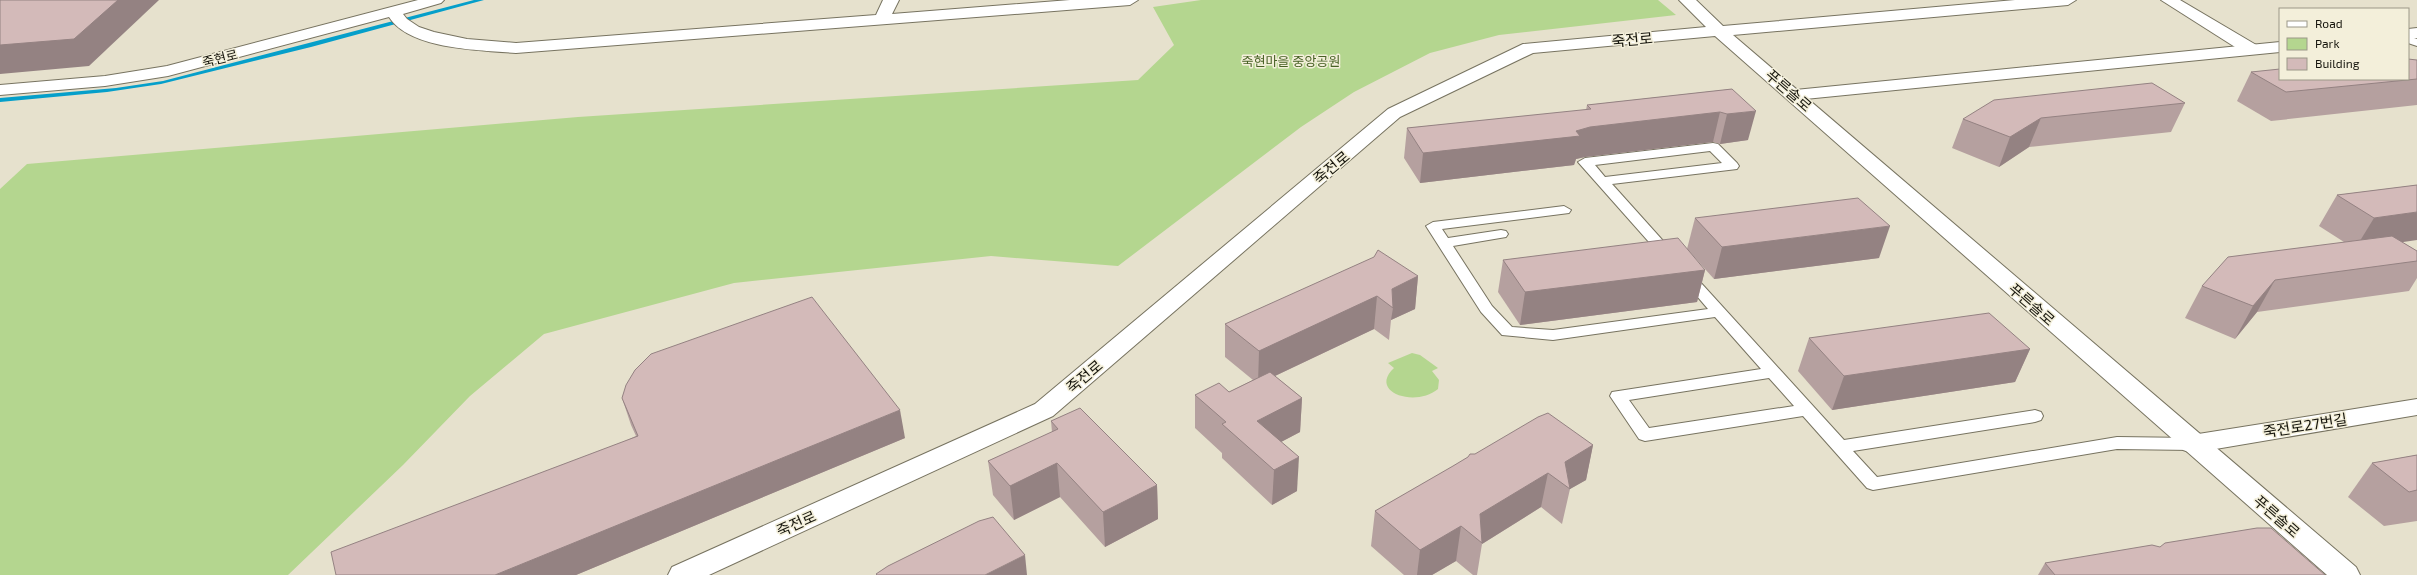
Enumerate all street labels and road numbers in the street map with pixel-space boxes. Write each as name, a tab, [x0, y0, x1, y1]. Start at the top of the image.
street label: 죽전로	[1611, 28, 1653, 50]
street label: 죽현로	[201, 46, 239, 70]
street label: 푸른솔로	[1762, 65, 1816, 115]
street label: 죽전로	[1309, 147, 1353, 187]
street label: 푸른솔로	[2005, 279, 2059, 329]
street label: 죽전로	[1062, 356, 1106, 396]
street label: 죽전로27번길	[2262, 409, 2348, 441]
street label: 푸른솔로	[2250, 491, 2304, 541]
street label: 죽전로	[773, 506, 819, 540]

